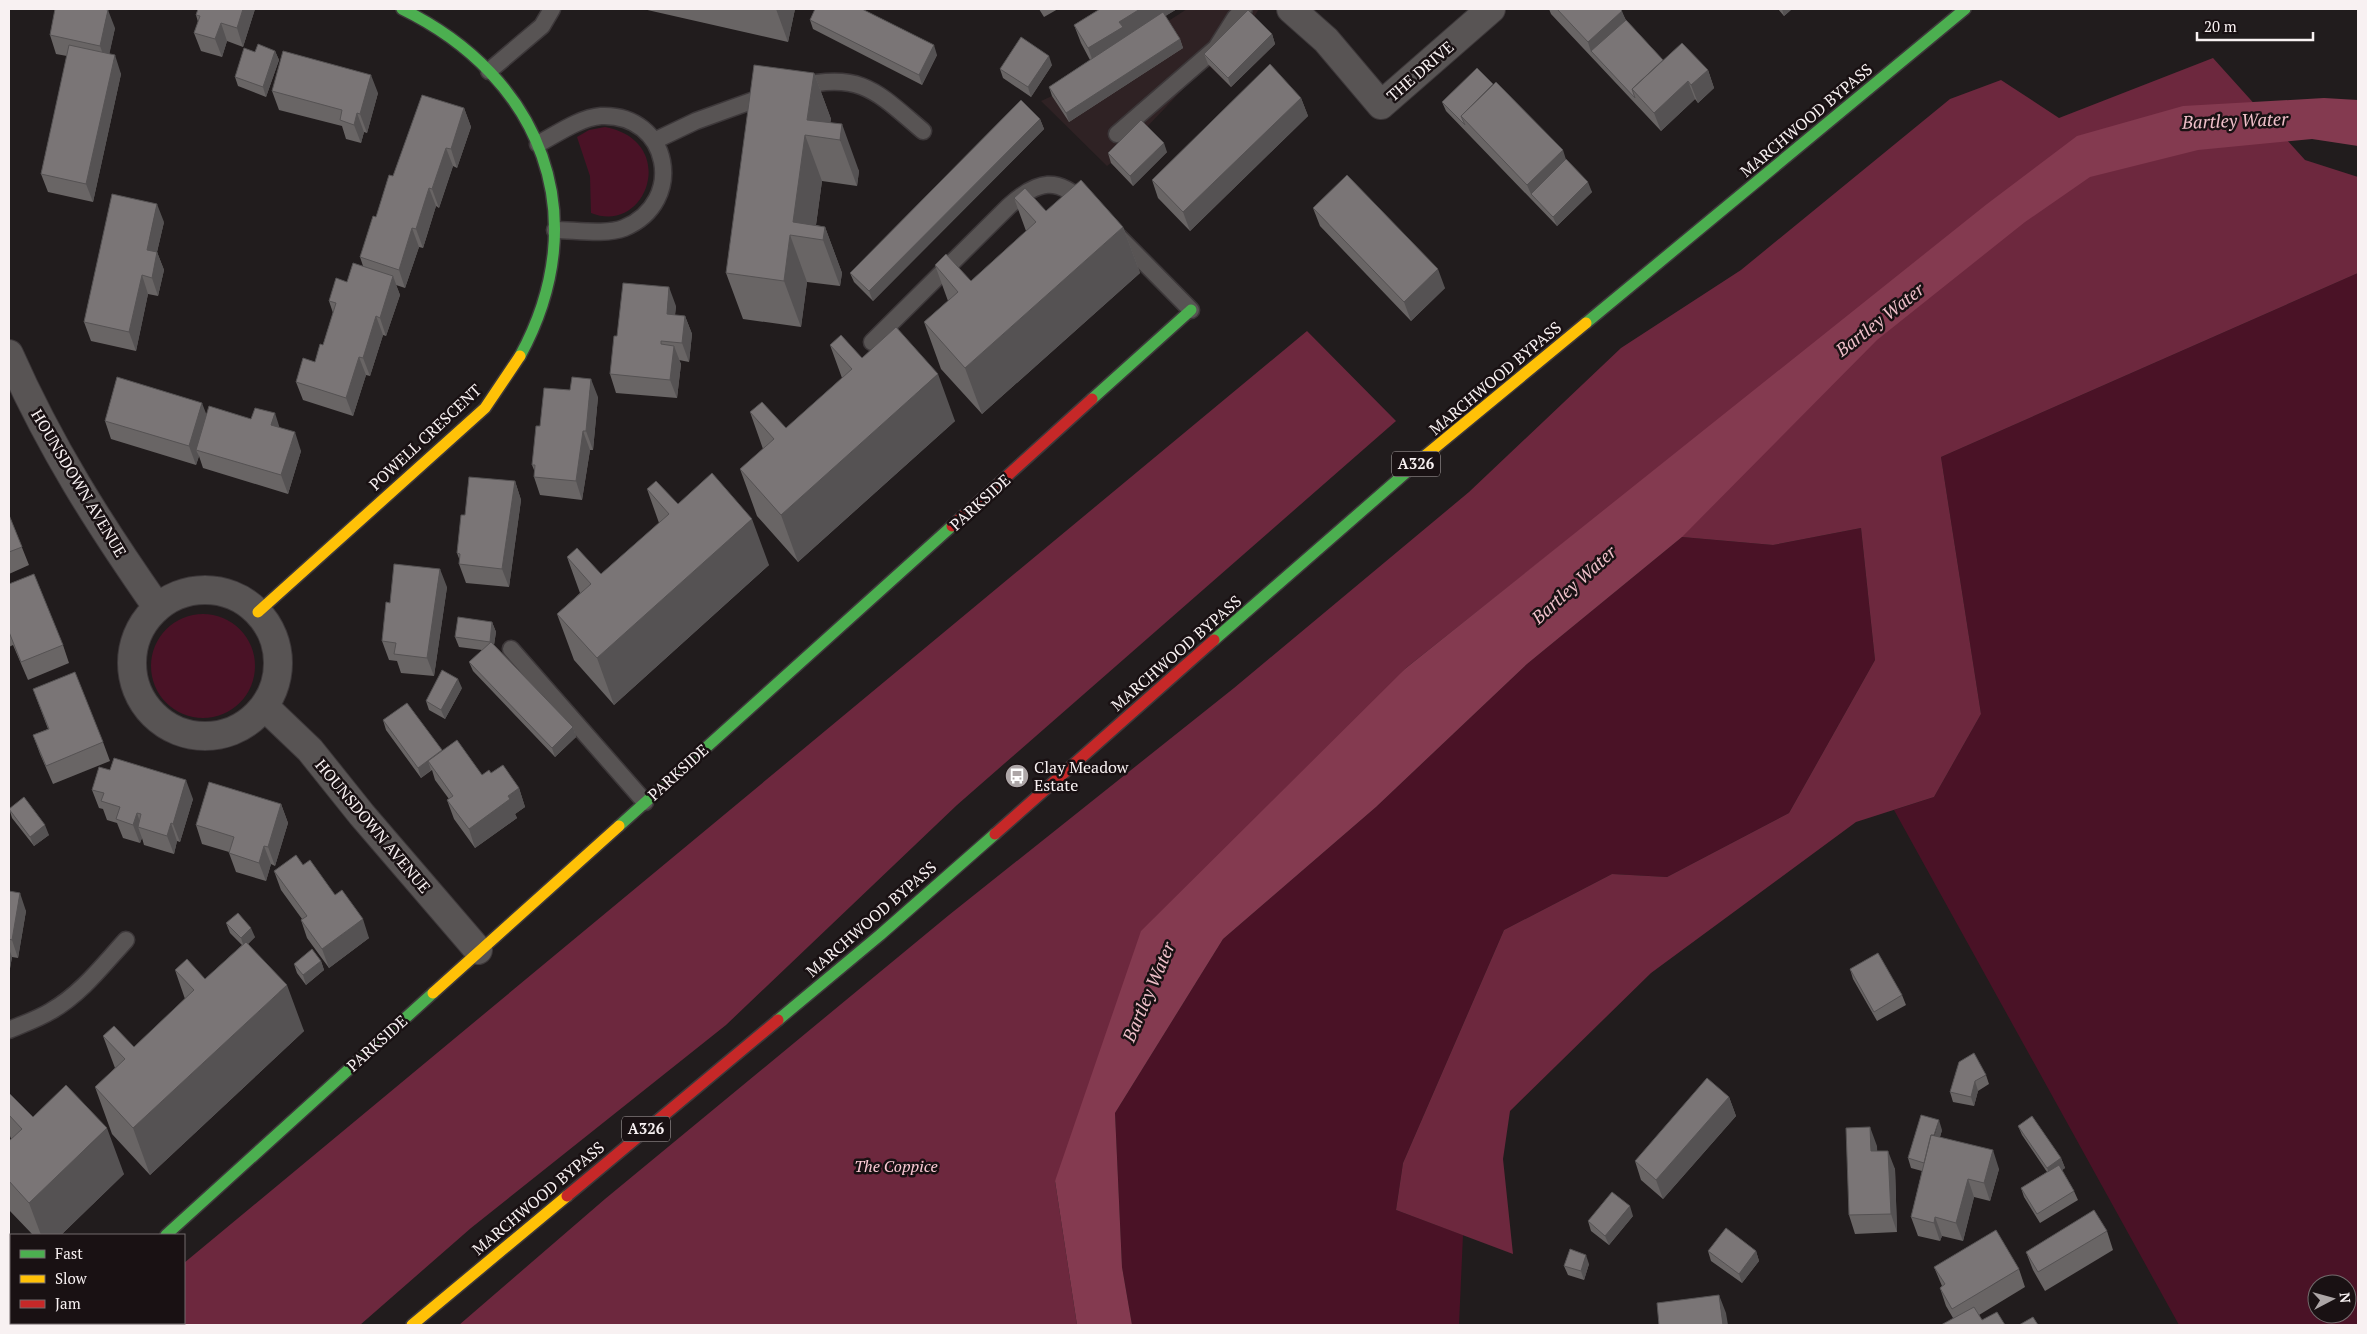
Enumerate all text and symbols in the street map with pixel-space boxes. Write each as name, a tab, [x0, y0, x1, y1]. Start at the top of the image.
scale bar	[2197, 10, 2313, 42]
text: 20 m	[2204, 16, 2237, 36]
street label: THE DRIVE	[1382, 36, 1458, 106]
street label: MARCHWOOD BYPASS	[1735, 58, 1877, 182]
water label: Bartley Water	[2181, 106, 2289, 134]
water label: Bartley Water	[1829, 276, 1929, 362]
street label: MARCHWOOD BYPASS	[1424, 316, 1566, 440]
street label: POWELL CRESCENT	[364, 379, 486, 495]
street label: HOUNSDOWN AVENUE	[26, 405, 132, 561]
road number: A326	[1392, 452, 1440, 476]
street label: PARKSIDE	[945, 469, 1015, 535]
water label: Bartley Water	[1525, 539, 1622, 629]
street label: MARCHWOOD BYPASS	[1106, 590, 1246, 716]
street label: PARKSIDE	[643, 739, 713, 805]
street label: HOUNSDOWN AVENUE	[310, 754, 436, 898]
place label: Clay Meadow Estate	[1034, 756, 1129, 796]
bus stop icon: Clay Meadow Estate	[1004, 763, 1030, 789]
street label: MARCHWOOD BYPASS	[801, 856, 941, 982]
water label: Bartley Water	[1116, 937, 1180, 1046]
street label: PARKSIDE	[342, 1010, 412, 1076]
road number: A326	[622, 1116, 670, 1142]
street label: MARCHWOOD BYPASS	[467, 1136, 609, 1260]
park label: The Coppice	[854, 1155, 938, 1177]
legend	[10, 1234, 185, 1324]
text: Fast	[55, 1243, 83, 1263]
text: Slow	[55, 1268, 88, 1288]
north arrow	[2307, 1274, 2357, 1324]
text: N	[2335, 1291, 2355, 1304]
text: Jam	[55, 1293, 81, 1313]

